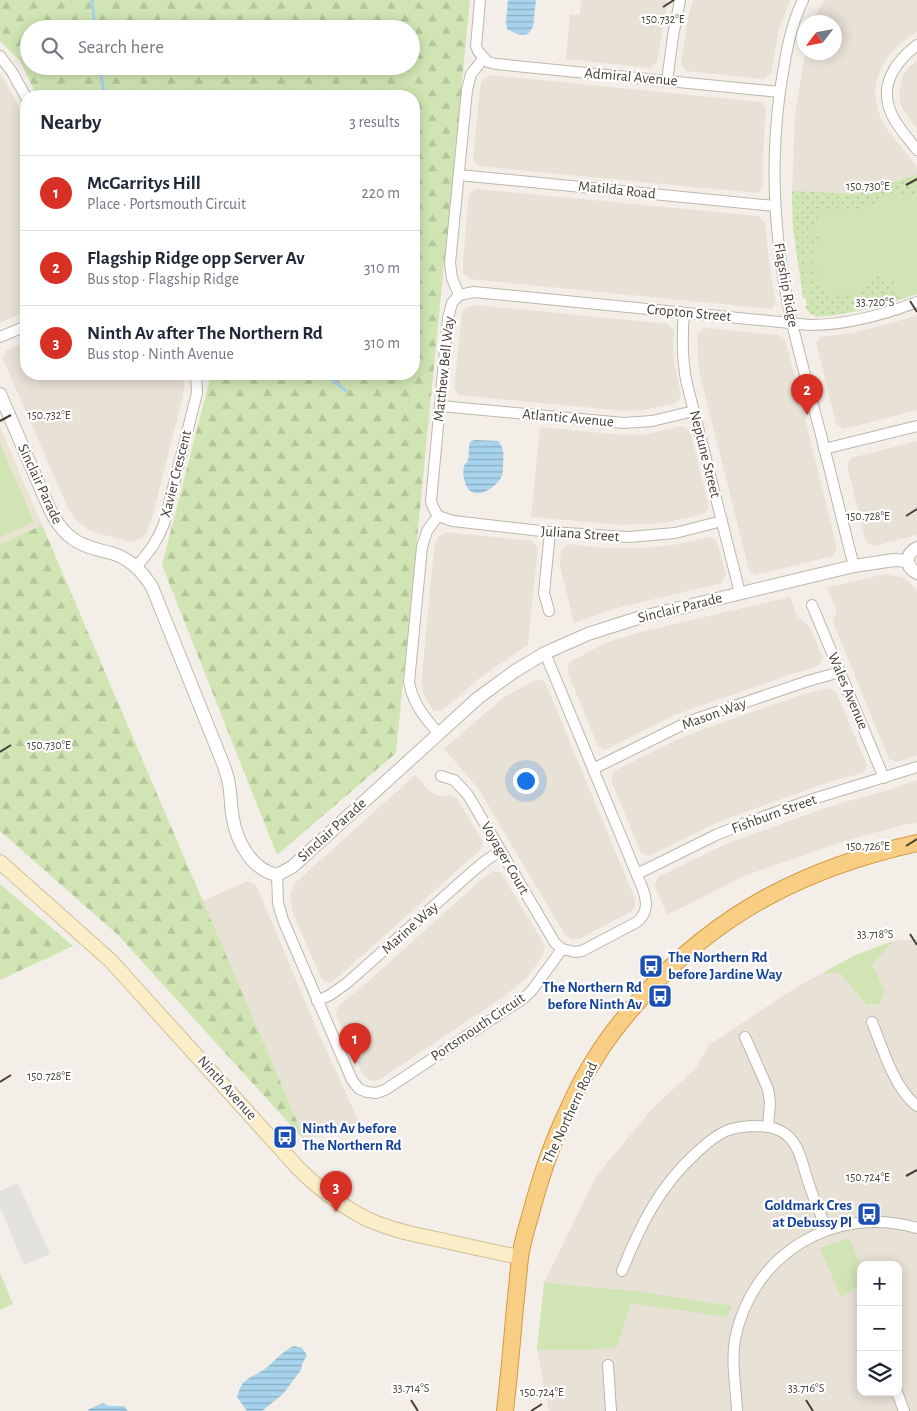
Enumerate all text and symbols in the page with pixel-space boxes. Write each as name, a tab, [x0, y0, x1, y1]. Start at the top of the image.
text: 150.732°E	[642, 13, 685, 25]
north arrow	[797, 15, 842, 60]
search box	[20, 20, 420, 75]
icon: search	[38, 34, 66, 62]
text: Search here	[78, 38, 164, 57]
street label: Admiral Avenue	[584, 65, 678, 89]
text: Nearby	[40, 112, 101, 133]
text: 3 results	[349, 114, 400, 130]
text: McGarritys Hill	[87, 174, 201, 193]
street label: Matilda Road	[578, 178, 657, 202]
text: 150.730°E	[846, 180, 890, 192]
text: 1	[53, 185, 59, 201]
text: 220 m	[362, 185, 400, 201]
text: Place · Portsmouth Circuit	[87, 196, 246, 212]
street label: Flagship Ridge	[771, 242, 801, 328]
text: Flagship Ridge opp Server Av	[87, 249, 305, 268]
text: 2	[52, 260, 60, 276]
text: 310 m	[364, 260, 400, 276]
text: Bus stop · Flagship Ridge	[87, 271, 239, 287]
text: 33.720°S	[856, 296, 895, 308]
street label: Cropton Street	[646, 302, 732, 324]
street label: Matthew Bell Way	[431, 315, 457, 422]
text: Ninth Av after The Northern Rd	[87, 324, 323, 343]
text: 3	[53, 335, 59, 351]
text: 310 m	[364, 335, 400, 351]
text: Bus stop · Ninth Avenue	[87, 346, 234, 362]
pin: 2	[791, 374, 823, 415]
street label: Atlantic Avenue	[522, 407, 614, 429]
text: 150.732°E	[28, 409, 71, 421]
street label: Neptune Street	[687, 409, 723, 499]
street label: Xavier Crescent	[158, 428, 194, 519]
street label: Sinclair Parade	[15, 442, 65, 526]
text: 150.728°E	[846, 510, 890, 522]
street label: Juliana Street	[540, 524, 620, 544]
street label: Sinclair Parade	[636, 590, 724, 626]
street label: Wales Avenue	[825, 650, 871, 732]
street label: Mason Way	[680, 695, 749, 733]
text: 150.730°E	[27, 739, 71, 751]
your location	[513, 768, 539, 794]
street label: Fishburn Street	[730, 792, 819, 836]
street label: Sinclair Parade	[295, 795, 369, 864]
street label: Voyager Court	[478, 819, 532, 897]
text: 150.726°E	[846, 840, 890, 852]
street label: Marine Way	[379, 899, 441, 957]
text: 33.718°S	[857, 928, 894, 940]
place label: The Northern Rd before Jardine Way	[668, 950, 783, 982]
bus stop icon: The Northern Rd before Jardine Way	[638, 953, 664, 979]
place label: The Northern Rd before Ninth Av	[543, 980, 642, 1012]
bus stop icon: The Northern Rd before Ninth Av	[647, 983, 673, 1009]
street label: Portsmouth Circuit	[428, 990, 528, 1064]
pin: 1	[339, 1023, 371, 1064]
street label: Ninth Avenue	[195, 1053, 260, 1123]
street label: The Northern Road	[540, 1059, 600, 1166]
text: 150.728°E	[27, 1070, 71, 1082]
place label: Ninth Av before The Northern Rd	[302, 1121, 402, 1153]
bus stop icon: Ninth Av before The Northern Rd	[272, 1124, 298, 1150]
pin: 3	[320, 1171, 352, 1212]
text: 150.724°E	[846, 1171, 890, 1183]
place label: Goldmark Cres at Debussy Pl	[764, 1198, 852, 1230]
bus stop icon: Goldmark Cres at Debussy Pl	[856, 1201, 882, 1227]
map controls	[857, 1261, 902, 1396]
button: +	[857, 1261, 902, 1306]
button: −	[857, 1306, 902, 1351]
button: layers	[857, 1351, 902, 1396]
text: 33.714°S	[393, 1382, 430, 1394]
text: 33.716°S	[788, 1382, 825, 1394]
text: 150.724°E	[520, 1386, 564, 1398]

